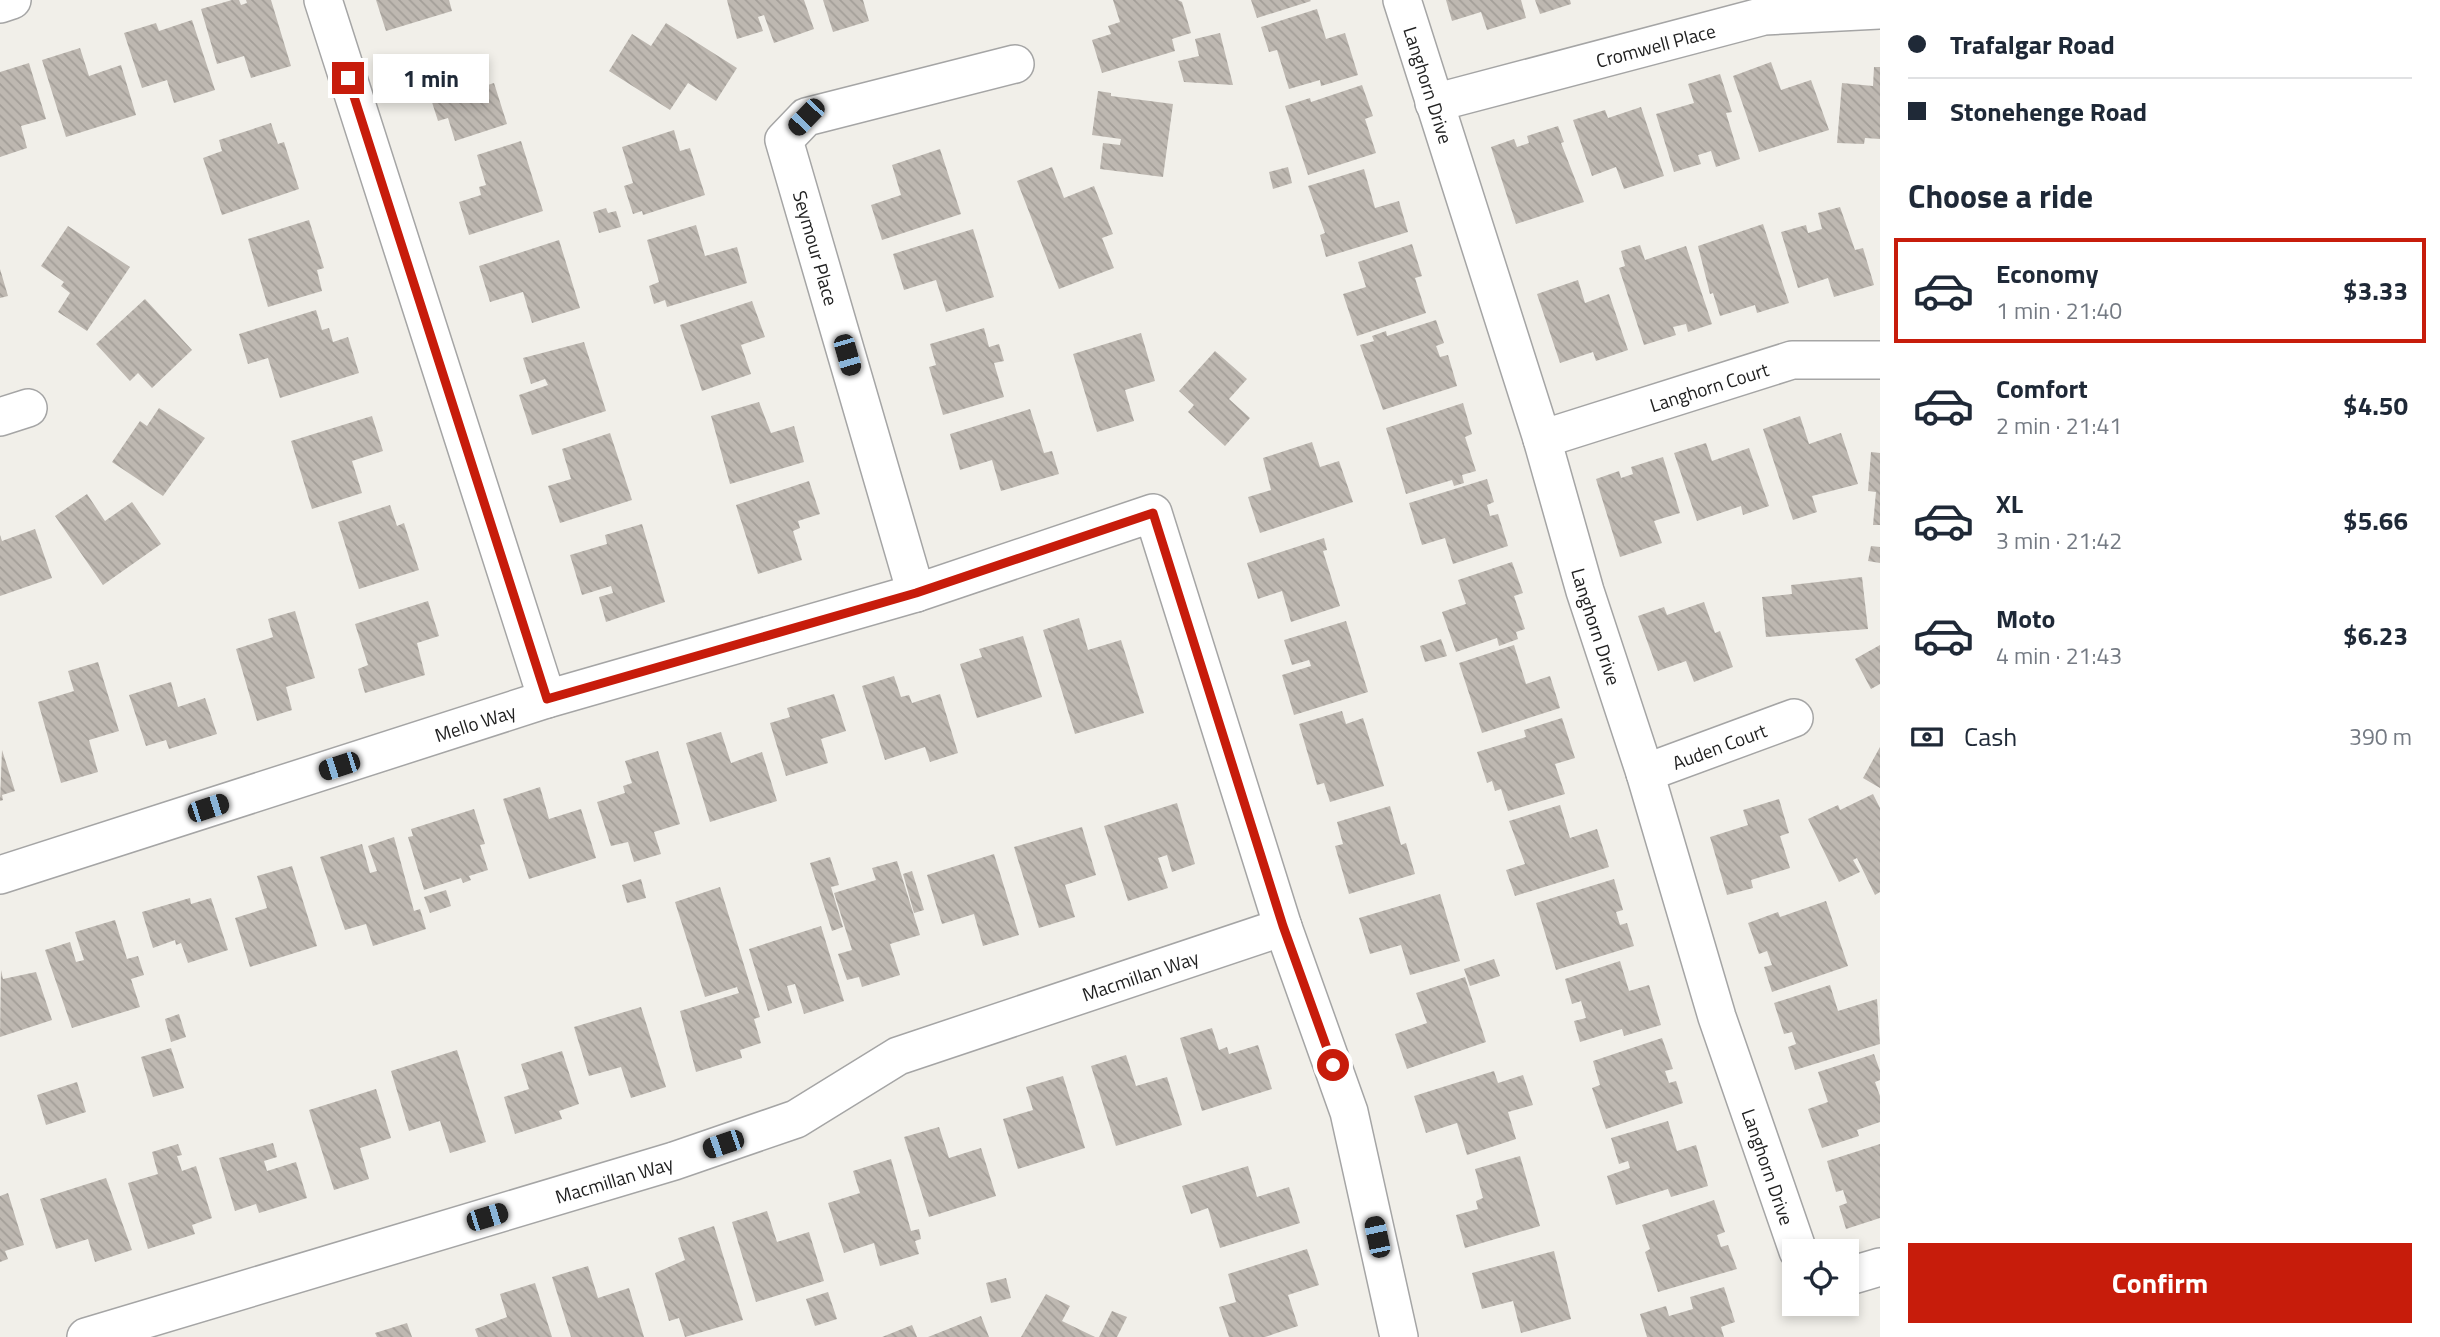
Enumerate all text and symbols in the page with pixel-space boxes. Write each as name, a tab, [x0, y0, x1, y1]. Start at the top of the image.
street label: Cromwell Place	[1593, 15, 1718, 74]
street label: Langhorn Drive	[1397, 23, 1461, 147]
text: Trafalgar Road	[1950, 25, 2115, 64]
callout: 1 min	[372, 54, 488, 102]
text: 1 min	[403, 61, 459, 96]
route end	[332, 62, 364, 94]
text: Stonehenge Road	[1950, 92, 2147, 131]
car	[784, 95, 829, 139]
text: Choose a ride	[1908, 172, 2093, 220]
street label: Seymour Place	[786, 187, 846, 309]
text: Economy	[1996, 254, 2098, 293]
icon: car	[1912, 259, 1975, 322]
text: $3.33	[2343, 271, 2408, 310]
text: 1 min · 21:40	[1996, 293, 2122, 328]
car	[832, 332, 863, 378]
street label: Langhorn Court	[1646, 354, 1772, 419]
text: Comfort	[1996, 369, 2088, 408]
icon: car	[1912, 374, 1975, 437]
text: $4.50	[2343, 386, 2408, 425]
text: 2 min · 21:41	[1996, 408, 2122, 443]
text: XL	[1996, 484, 2023, 523]
icon: car	[1912, 489, 1975, 552]
text: $5.66	[2343, 501, 2408, 540]
text: 3 min · 21:42	[1996, 523, 2122, 558]
street label: Langhorn Drive	[1565, 564, 1629, 689]
text: Moto	[1996, 599, 2055, 638]
icon: car	[1912, 604, 1975, 667]
text: $6.23	[2343, 616, 2408, 655]
text: 4 min · 21:43	[1996, 638, 2122, 673]
street label: Mello Way	[431, 696, 519, 749]
street label: Auden Court	[1668, 715, 1771, 776]
text: Cash	[1964, 717, 2017, 756]
icon: cash	[1908, 718, 1946, 756]
text: 390 m	[2349, 719, 2412, 754]
car	[316, 750, 363, 782]
car	[185, 792, 232, 824]
street label: Macmillan Way	[1078, 942, 1202, 1008]
route start	[1317, 1049, 1349, 1081]
street label: Langhorn Drive	[1735, 1104, 1802, 1229]
car	[700, 1127, 747, 1161]
street label: Macmillan Way	[551, 1148, 676, 1210]
car	[464, 1201, 511, 1233]
car	[1363, 1214, 1392, 1260]
map controls	[1782, 1239, 1859, 1316]
button: locate	[1782, 1239, 1859, 1316]
button: Confirm	[1908, 1243, 2412, 1323]

